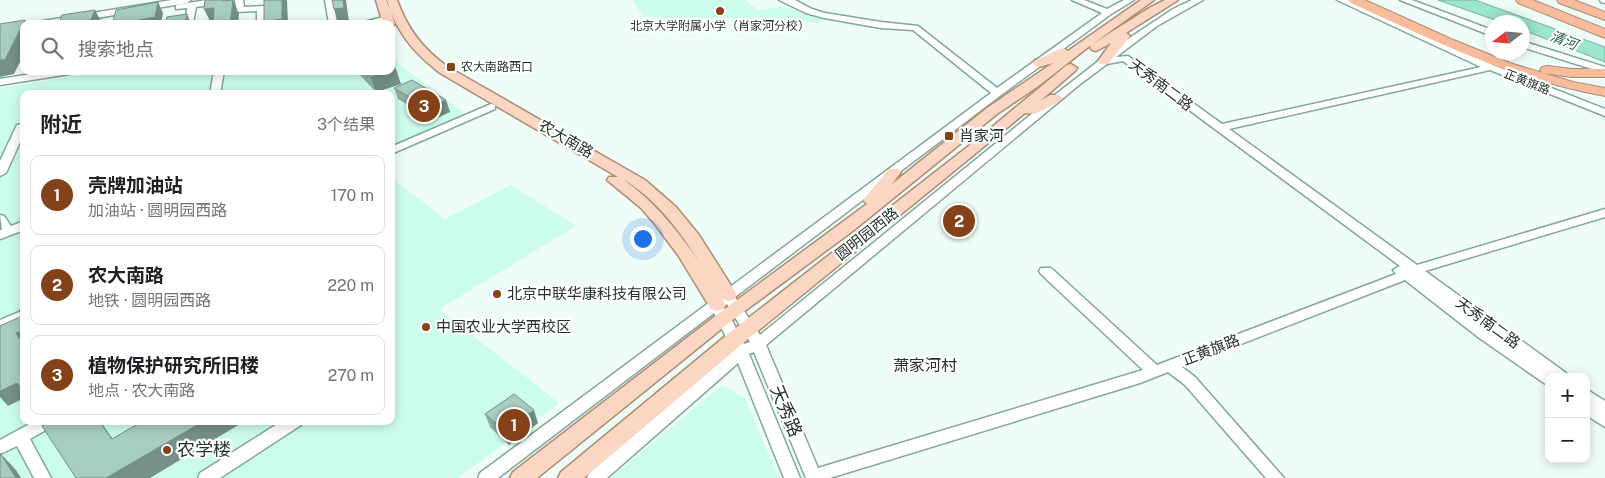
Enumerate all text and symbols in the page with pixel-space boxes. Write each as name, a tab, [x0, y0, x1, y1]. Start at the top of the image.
marker: 北京大学附属小学（肖家河分校）	[714, 5, 726, 17]
north arrow	[1485, 15, 1530, 60]
place label: 北京大学附属小学（肖家河分校）	[630, 19, 810, 33]
search box	[20, 20, 395, 75]
water label: 清河	[1548, 28, 1583, 54]
icon: search	[38, 34, 66, 62]
text: 搜索地点	[78, 38, 154, 60]
street label: 天秀南二路	[1126, 55, 1196, 114]
place label: 农大南路西口	[461, 60, 533, 74]
marker: 农大南路西口	[445, 61, 457, 73]
street label: 正黄旗路	[1502, 67, 1552, 97]
pin: 3	[408, 87, 440, 125]
text: 附近	[40, 112, 82, 137]
text: 3个结果	[317, 115, 375, 134]
street label: 农大南路	[536, 116, 596, 161]
place label: 肖家河	[959, 127, 1004, 144]
marker: 肖家河	[943, 130, 955, 142]
text: 壳牌加油站	[88, 174, 183, 196]
text: 1	[54, 186, 60, 205]
text: 170 m	[331, 186, 374, 205]
text: 加油站 · 圆明园西路	[88, 201, 227, 220]
pin: 2	[943, 202, 975, 240]
street label: 圆明园西路	[832, 204, 901, 263]
your location	[630, 226, 656, 252]
text: 农大南路	[88, 264, 164, 286]
text: 2	[52, 276, 62, 295]
text: 220 m	[327, 276, 374, 295]
place label: 北京中联华康科技有限公司	[507, 285, 687, 302]
marker: 北京中联华康科技有限公司	[491, 288, 503, 300]
text: 地铁 · 圆明园西路	[88, 291, 211, 310]
street label: 天秀南二路	[1453, 294, 1524, 352]
place label: 中国农业大学西校区	[436, 318, 571, 335]
marker: 中国农业大学西校区	[420, 321, 432, 333]
street label: 正黄旗路	[1180, 331, 1242, 368]
text: 植物保护研究所旧楼	[88, 354, 259, 376]
district label: 萧家河村	[893, 356, 957, 375]
text: 3	[52, 366, 62, 385]
text: 270 m	[328, 366, 374, 385]
map controls	[1545, 373, 1590, 463]
button: +	[1545, 373, 1590, 418]
text: 地点 · 农大南路	[88, 381, 195, 400]
street label: 天秀路	[766, 382, 807, 440]
pin: 1	[498, 406, 530, 444]
button: −	[1545, 418, 1590, 463]
place label: 农学楼	[177, 439, 231, 460]
marker: 农学楼	[161, 444, 173, 456]

